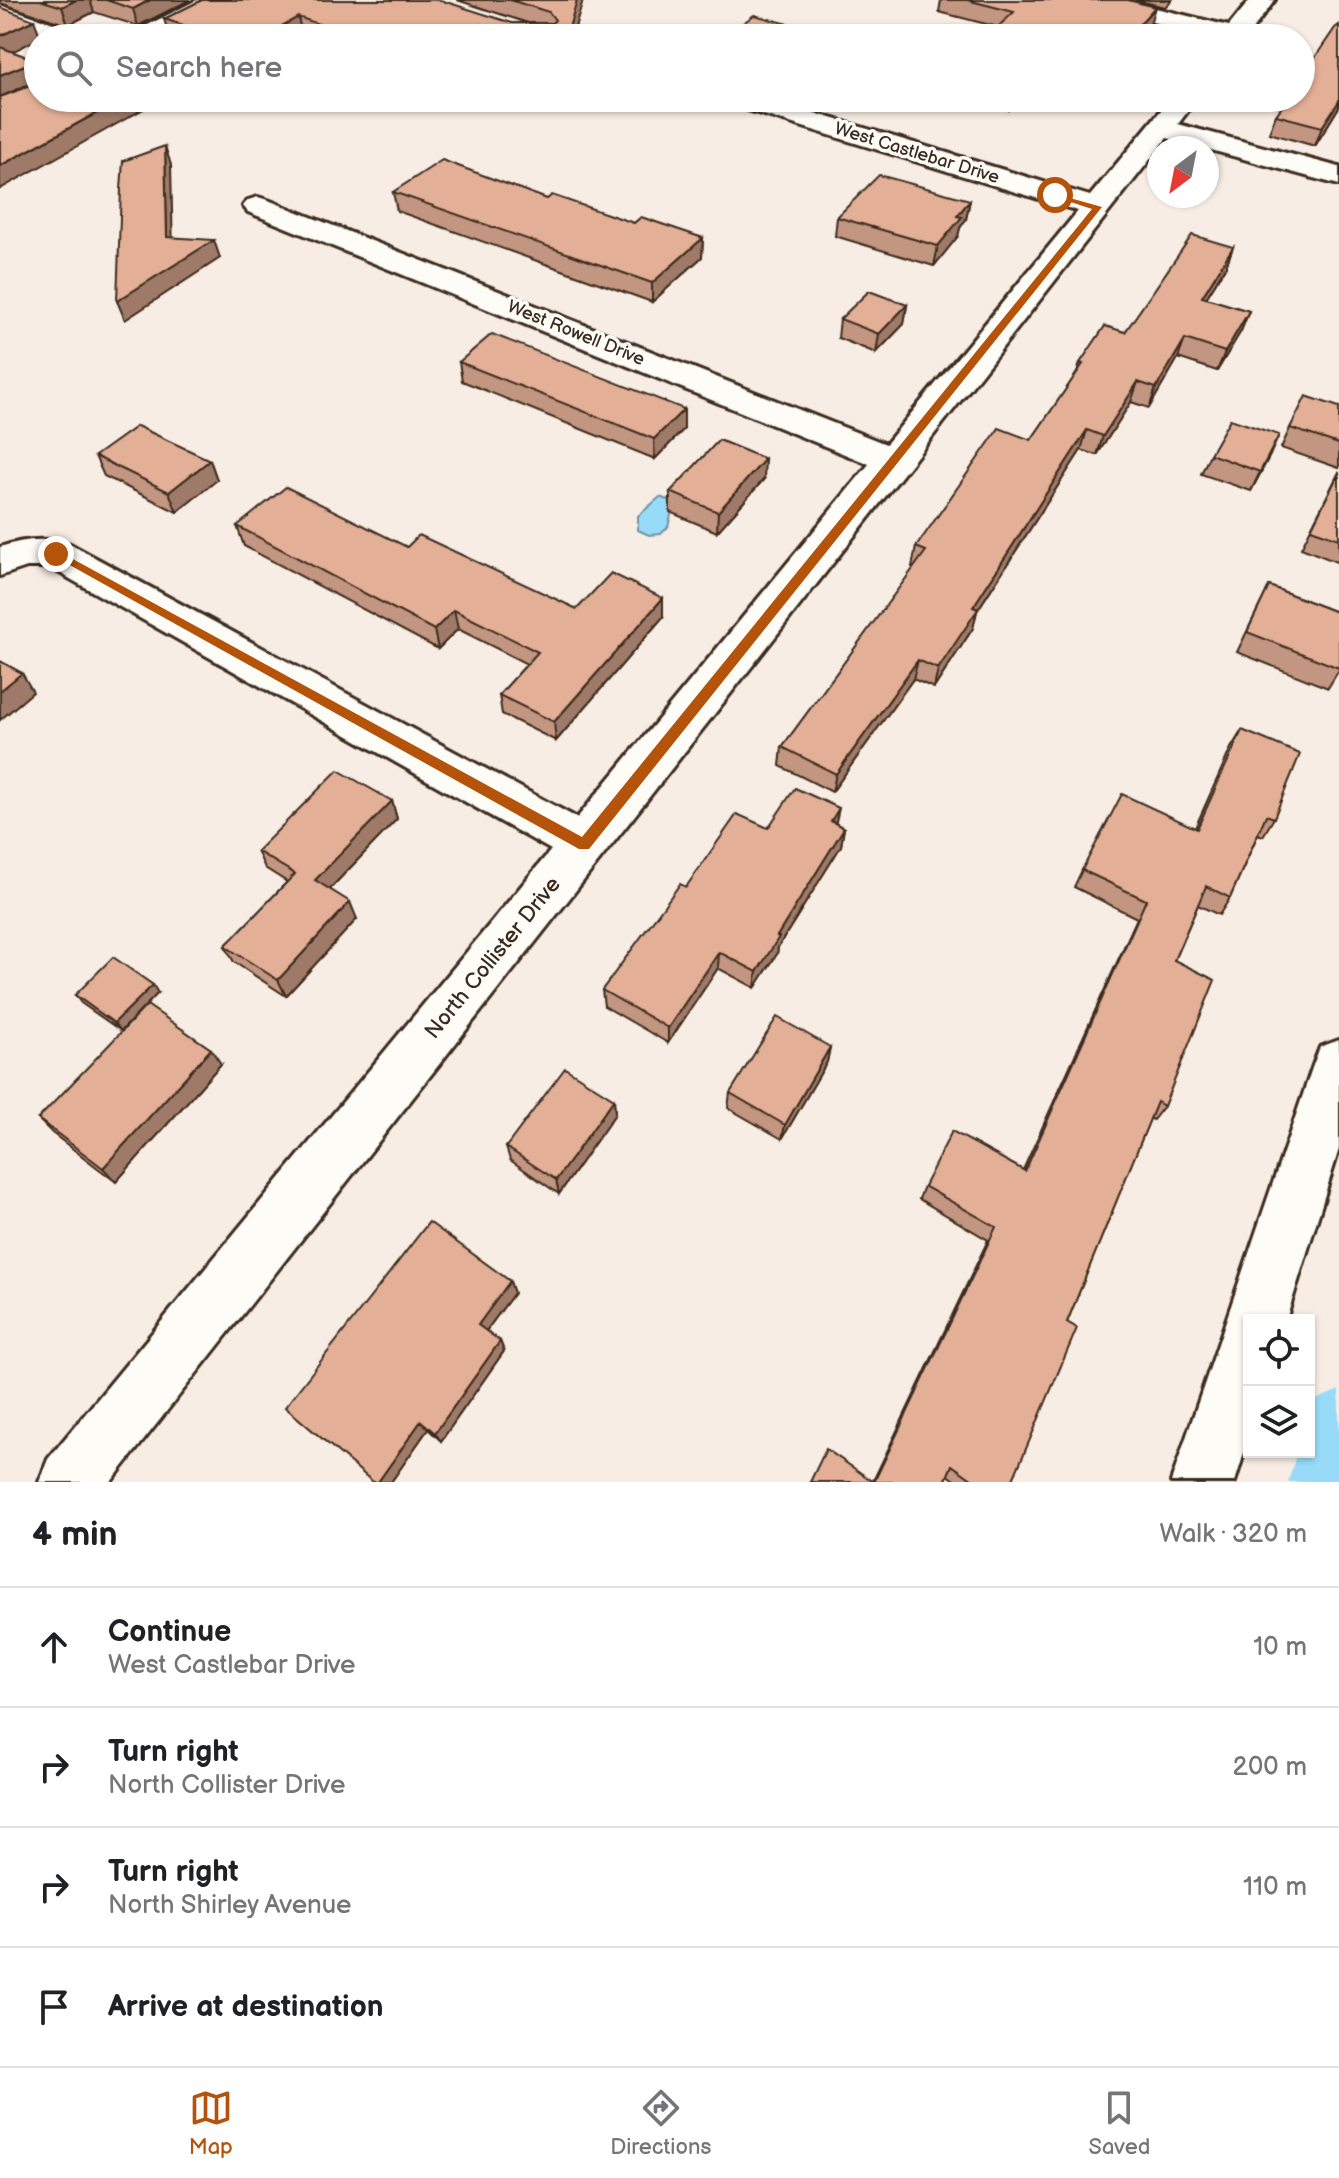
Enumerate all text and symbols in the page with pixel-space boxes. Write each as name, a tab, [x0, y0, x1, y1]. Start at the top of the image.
search box	[24, 24, 1315, 112]
icon: search	[52, 46, 96, 90]
text: Search here	[116, 50, 282, 86]
street label: West Castlebar Drive	[832, 118, 1002, 188]
north arrow	[1147, 136, 1219, 208]
route start	[1037, 177, 1073, 213]
street label: West Rowell Drive	[504, 296, 648, 370]
route end	[38, 536, 74, 572]
street label: North Collister Drive	[419, 871, 567, 1045]
map controls	[1243, 1314, 1315, 1458]
button: locate	[1243, 1314, 1315, 1386]
button: layers	[1243, 1386, 1315, 1458]
text: 4 min	[32, 1514, 118, 1555]
text: Walk · 320 m	[1159, 1519, 1307, 1550]
text: Continue	[108, 1614, 231, 1650]
icon: ahead	[32, 1625, 76, 1669]
text: 10 m	[1253, 1632, 1307, 1663]
text: West Castlebar Drive	[108, 1650, 356, 1681]
text: Turn right	[108, 1734, 239, 1770]
icon: right	[32, 1745, 76, 1789]
text: 200 m	[1233, 1752, 1307, 1783]
text: North Collister Drive	[108, 1770, 345, 1801]
text: Turn right	[108, 1854, 239, 1890]
icon: right	[32, 1865, 76, 1909]
text: 110 m	[1243, 1872, 1307, 1903]
text: North Shirley Avenue	[108, 1890, 352, 1921]
icon: arrive	[32, 1985, 76, 2029]
text: Arrive at destination	[108, 1989, 384, 2025]
tab: Map	[189, 2086, 233, 2161]
tab: Directions	[610, 2086, 711, 2161]
tab: Saved	[1089, 2086, 1150, 2161]

